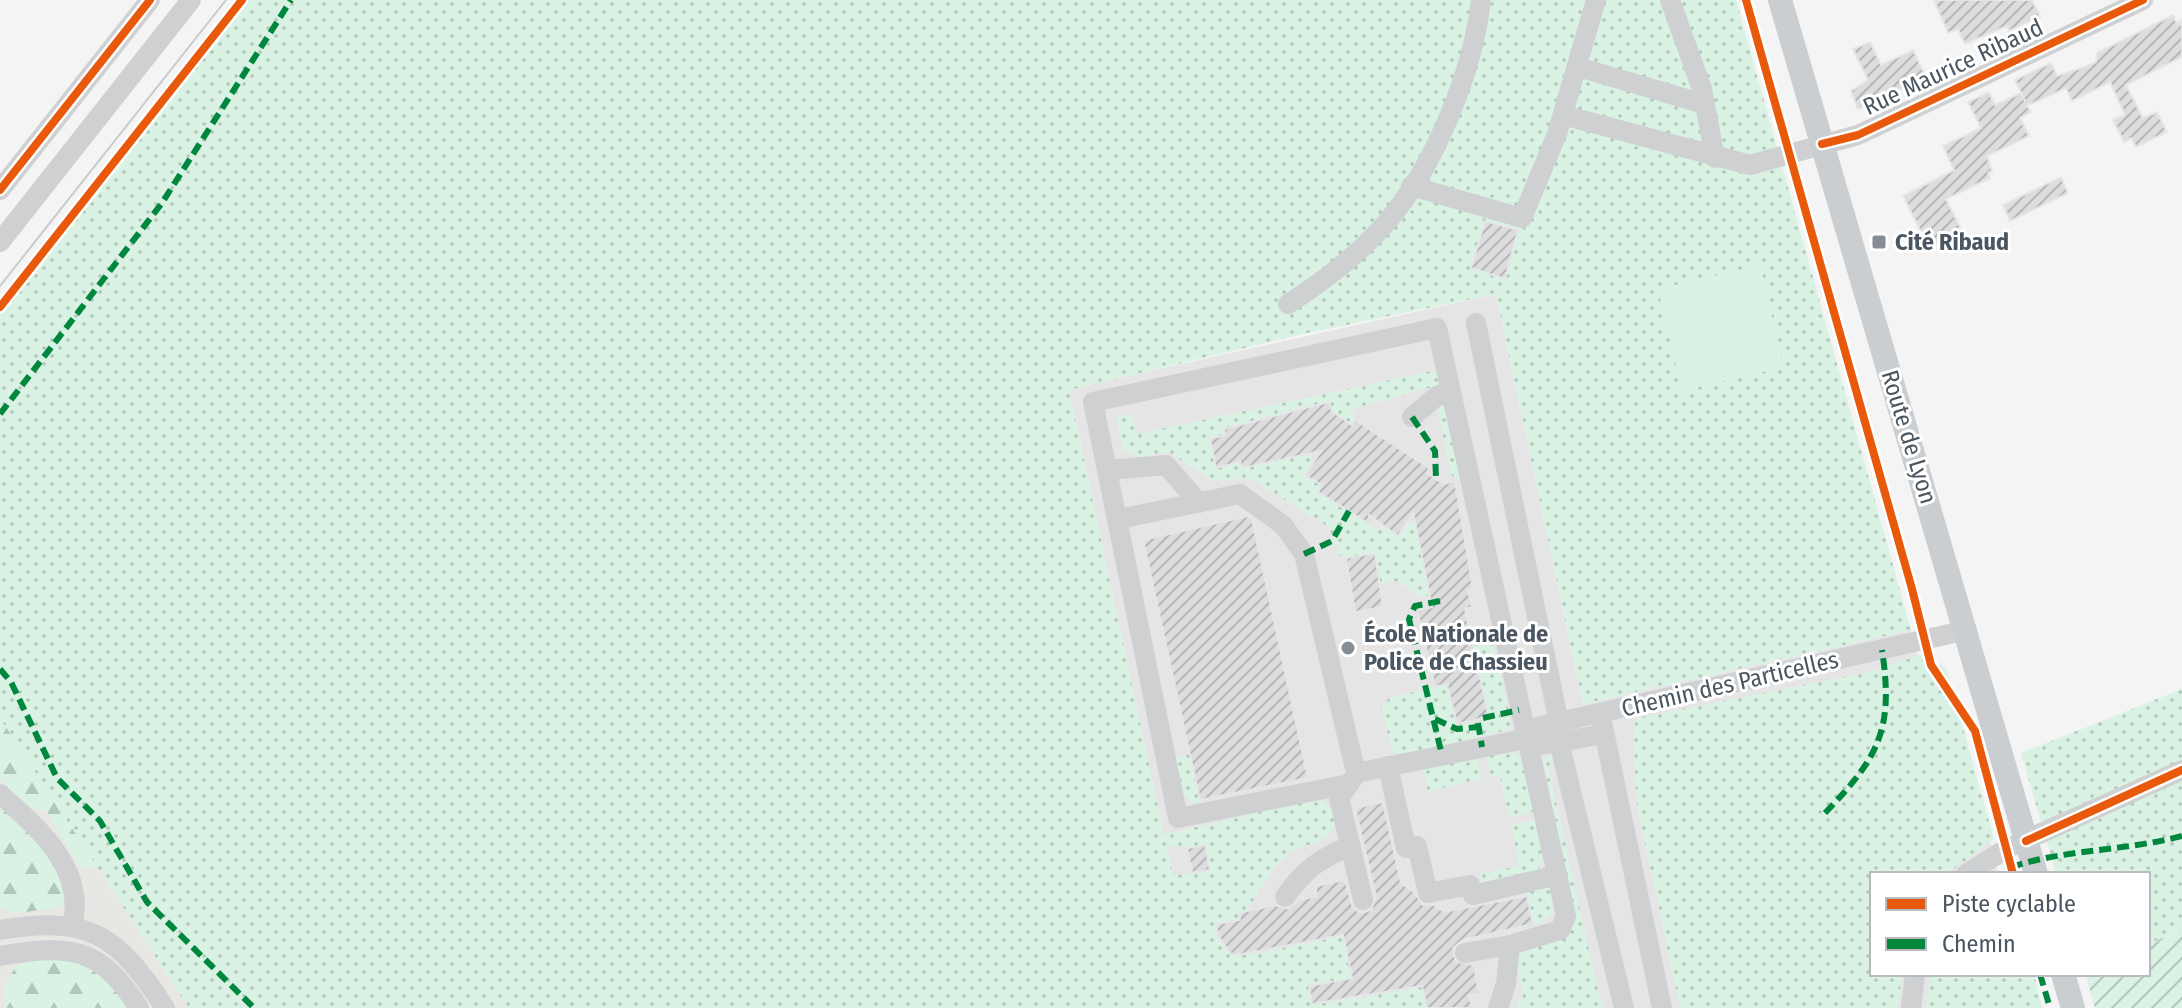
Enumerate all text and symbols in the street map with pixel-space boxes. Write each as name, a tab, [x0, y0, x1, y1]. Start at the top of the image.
street label: Rue Maurice Ribaud	[1859, 13, 2047, 121]
place label: Cité Ribaud	[1895, 228, 2009, 256]
marker: Cité Ribaud	[1870, 233, 1888, 251]
street label: Route de Lyon	[1875, 367, 1943, 507]
place label: École Nationale de Police de Chassieu	[1364, 619, 1548, 676]
marker: École Nationale de Police de Chassieu	[1339, 639, 1357, 657]
street label: Chemin des Particelles	[1619, 645, 1841, 723]
legend	[1870, 872, 2150, 976]
text: Piste cyclable	[1942, 890, 2076, 918]
text: Chemin	[1942, 930, 2016, 958]

